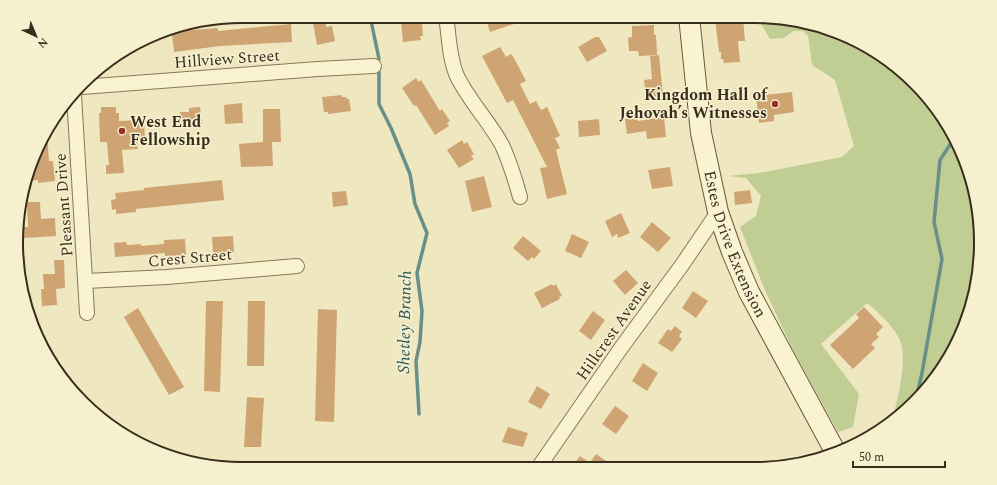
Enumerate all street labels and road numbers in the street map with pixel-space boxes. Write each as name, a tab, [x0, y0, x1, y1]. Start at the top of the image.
street label: Hillview Street	[173, 43, 281, 75]
street label: Pleasant Drive	[48, 153, 80, 257]
street label: Estes Drive Extension	[697, 168, 773, 322]
street label: Crest Street	[147, 242, 233, 274]
street label: Hillcrest Avenue	[570, 275, 658, 385]

